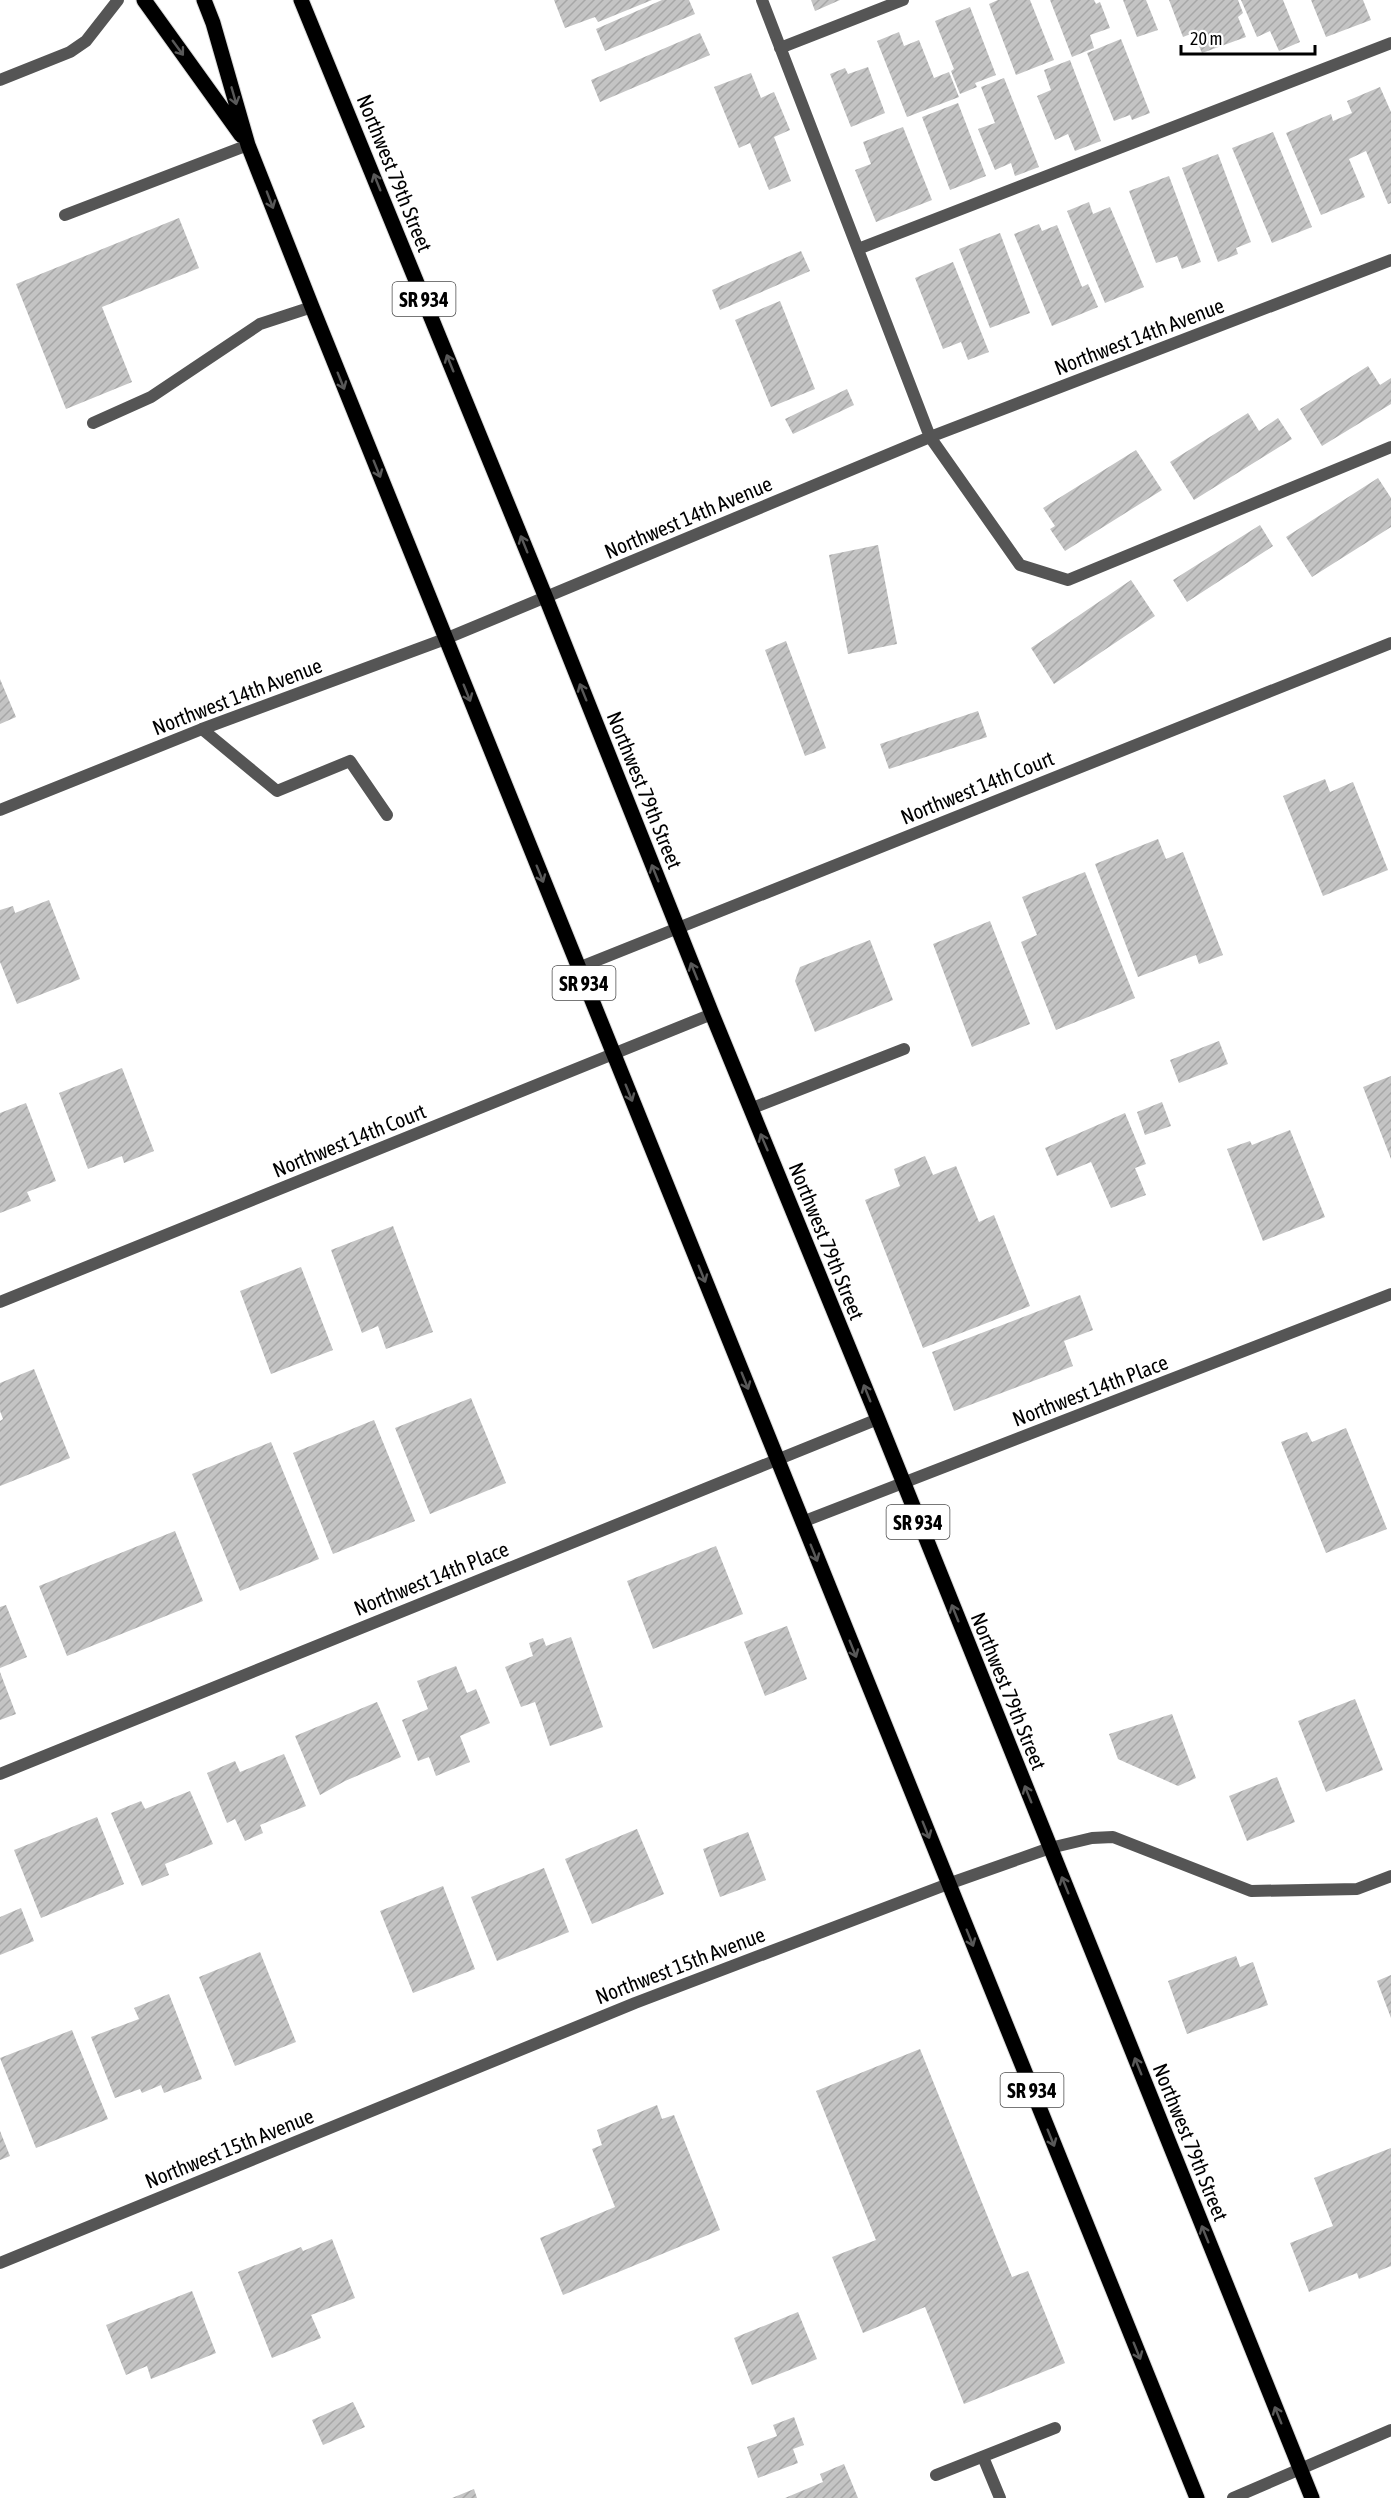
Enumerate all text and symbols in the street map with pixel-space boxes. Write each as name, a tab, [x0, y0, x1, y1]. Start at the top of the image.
scale bar	[1181, 18, 1314, 56]
text: 20 m	[1190, 28, 1222, 49]
one-way arrow	[172, 39, 184, 55]
one-way arrow	[229, 86, 240, 105]
street label: Northwest 79th Street	[352, 91, 438, 255]
one-way arrow	[371, 174, 382, 192]
one-way arrow	[265, 190, 276, 208]
road number: SR 934	[392, 282, 456, 316]
street label: Northwest 14th Avenue	[1051, 293, 1227, 379]
one-way arrow	[444, 354, 455, 373]
one-way arrow	[337, 371, 348, 390]
one-way arrow	[372, 459, 383, 478]
street label: Northwest 14th Avenue	[601, 471, 775, 563]
one-way arrow	[518, 535, 529, 553]
street label: Northwest 14th Avenue	[149, 653, 325, 739]
one-way arrow	[462, 683, 473, 702]
one-way arrow	[577, 683, 588, 702]
street label: Northwest 79th Street	[602, 708, 688, 872]
street label: Northwest 14th Court	[897, 745, 1057, 829]
one-way arrow	[535, 864, 546, 882]
one-way arrow	[649, 864, 660, 883]
one-way arrow	[688, 962, 699, 981]
road number: SR 934	[552, 966, 616, 1000]
one-way arrow	[624, 1084, 635, 1102]
street label: Northwest 14th Court	[269, 1098, 429, 1182]
one-way arrow	[757, 1133, 769, 1151]
street label: Northwest 79th Street	[784, 1159, 870, 1323]
one-way arrow	[697, 1264, 708, 1283]
street label: Northwest 14th Place	[1009, 1349, 1171, 1431]
one-way arrow	[740, 1371, 751, 1390]
one-way arrow	[861, 1384, 872, 1403]
road number: SR 934	[886, 1505, 950, 1539]
street label: Northwest 14th Place	[350, 1536, 512, 1620]
one-way arrow	[809, 1543, 820, 1561]
one-way arrow	[949, 1604, 960, 1623]
street label: Northwest 79th Street	[966, 1609, 1052, 1773]
one-way arrow	[848, 1640, 859, 1658]
one-way arrow	[1022, 1785, 1033, 1804]
one-way arrow	[921, 1820, 932, 1839]
one-way arrow	[1059, 1877, 1070, 1895]
street label: Northwest 15th Avenue	[592, 1922, 768, 2008]
one-way arrow	[965, 1928, 976, 1947]
one-way arrow	[1132, 2057, 1143, 2076]
street label: Northwest 79th Street	[1148, 2060, 1234, 2224]
road number: SR 934	[1000, 2073, 1064, 2107]
street label: Northwest 15th Avenue	[141, 2103, 317, 2193]
one-way arrow	[1046, 2129, 1057, 2147]
one-way arrow	[1199, 2225, 1210, 2243]
one-way arrow	[1133, 2342, 1144, 2360]
one-way arrow	[1272, 2406, 1283, 2424]

